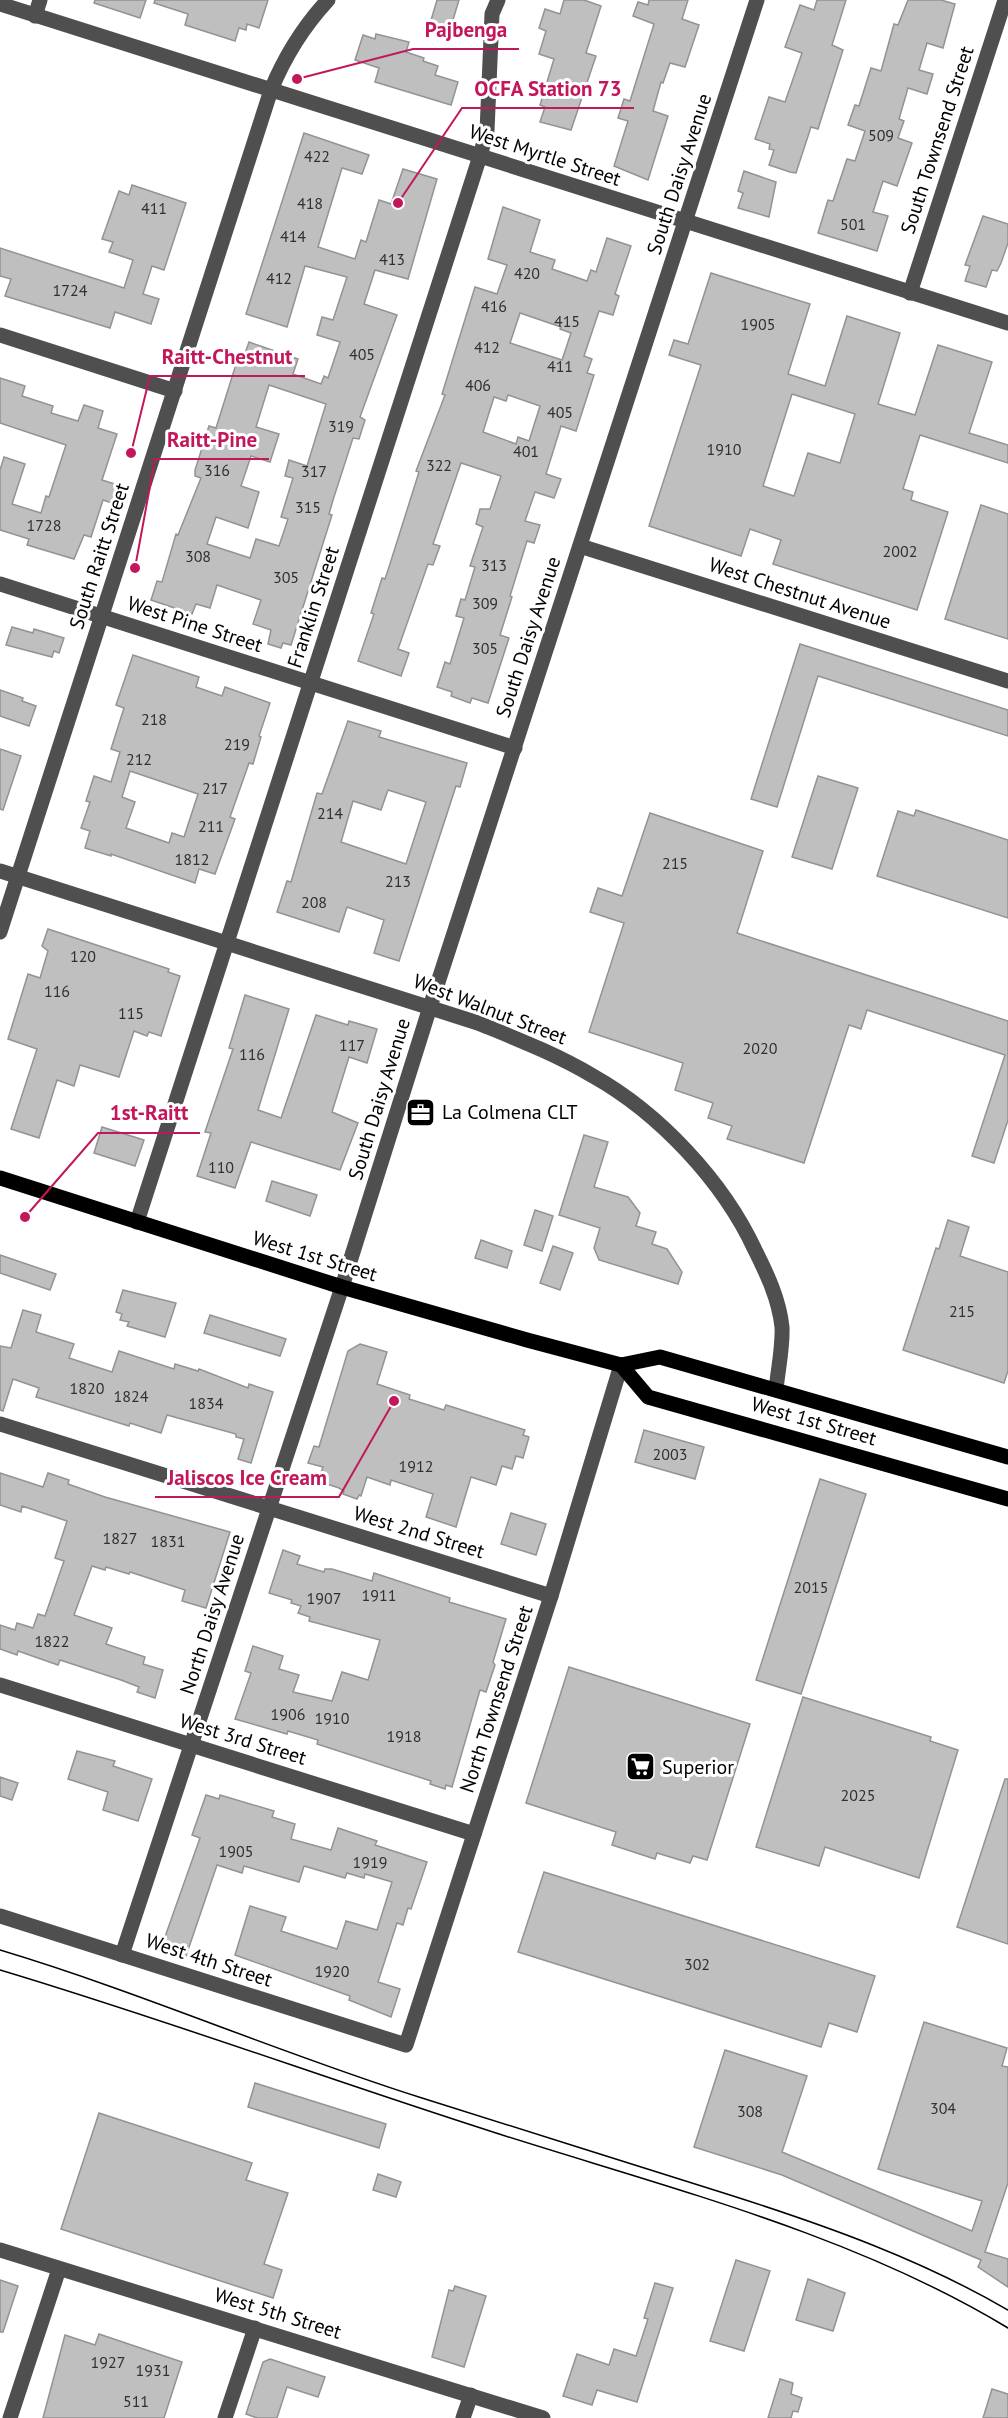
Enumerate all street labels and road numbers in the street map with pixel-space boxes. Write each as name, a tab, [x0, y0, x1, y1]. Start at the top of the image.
street label: South Townsend Street	[894, 43, 980, 237]
street label: South Daisy Avenue	[641, 90, 717, 258]
street label: West Myrtle Street	[466, 118, 624, 192]
street label: South Raitt Street	[63, 479, 135, 632]
street label: Franklin Street	[281, 543, 345, 671]
street label: West Chestnut Avenue	[706, 551, 894, 635]
street label: South Daisy Avenue	[490, 553, 566, 721]
street label: West Pine Street	[124, 590, 266, 658]
street label: West Walnut Street	[410, 968, 571, 1050]
street label: South Daisy Avenue	[342, 1015, 416, 1183]
street label: West 1st Street	[250, 1225, 381, 1287]
street label: West 1st Street	[748, 1391, 880, 1451]
street label: West 2nd Street	[350, 1500, 488, 1564]
street label: North Daisy Avenue	[174, 1530, 250, 1698]
street label: North Townsend Street	[453, 1602, 539, 1796]
street label: West 3rd Street	[176, 1707, 310, 1771]
street label: West 4th Street	[142, 1927, 276, 1993]
street label: West 5th Street	[211, 2281, 345, 2345]

